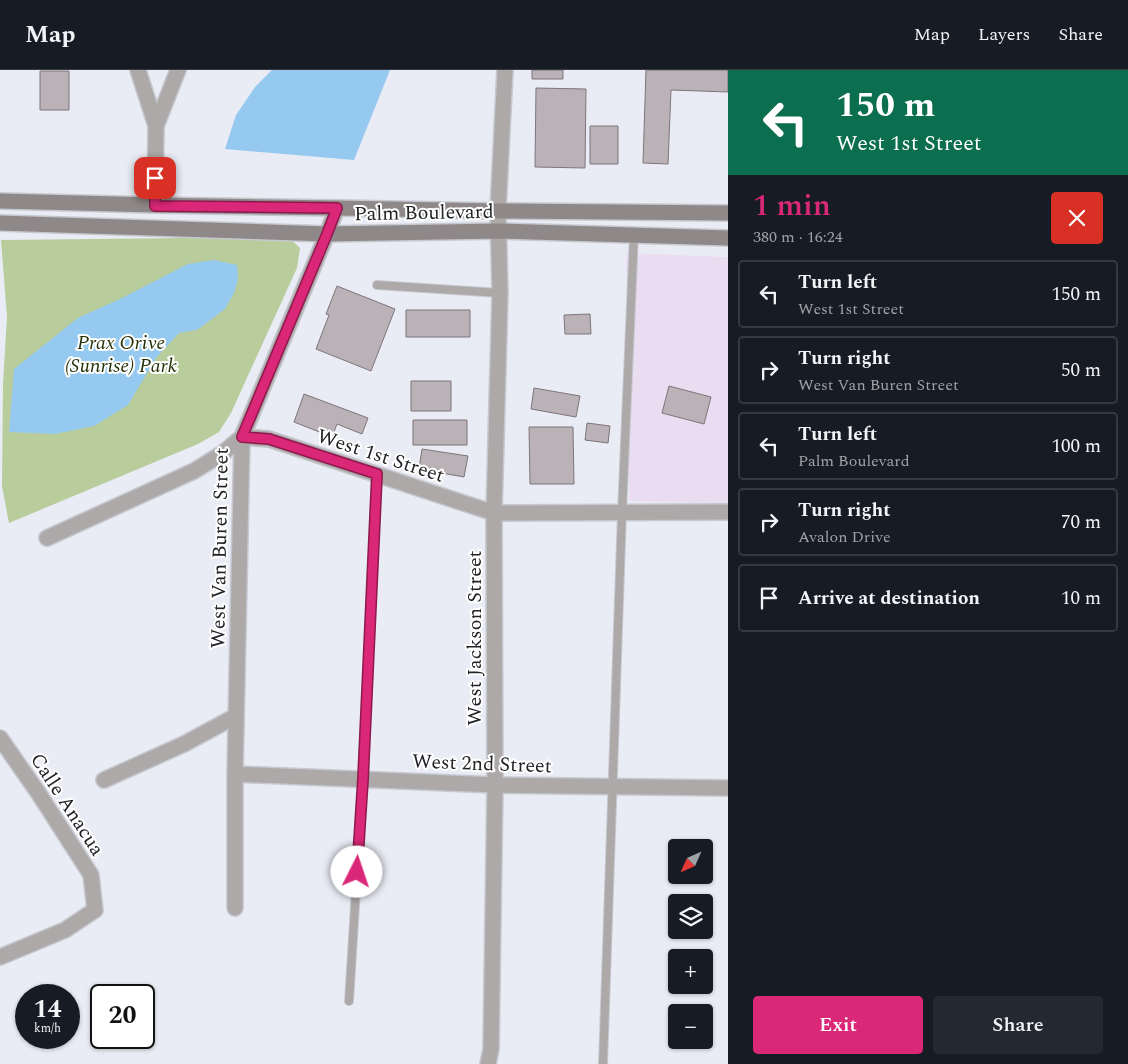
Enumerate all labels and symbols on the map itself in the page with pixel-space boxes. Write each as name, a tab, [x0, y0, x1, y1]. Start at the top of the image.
pin	[134, 157, 176, 199]
street label: Palm Boulevard	[354, 197, 494, 229]
park label: Prax Orive (Sunrise) Park	[65, 328, 178, 381]
street label: West 1st Street	[313, 421, 448, 491]
street label: West Van Buren Street	[203, 447, 237, 649]
street label: West Jackson Street	[460, 550, 490, 726]
street label: Calle Anacua	[23, 747, 112, 862]
street label: West 2nd Street	[412, 747, 552, 781]
north arrow	[668, 839, 712, 884]
position arrow	[330, 845, 382, 897]
speed limit sign: 20	[90, 984, 155, 1049]

